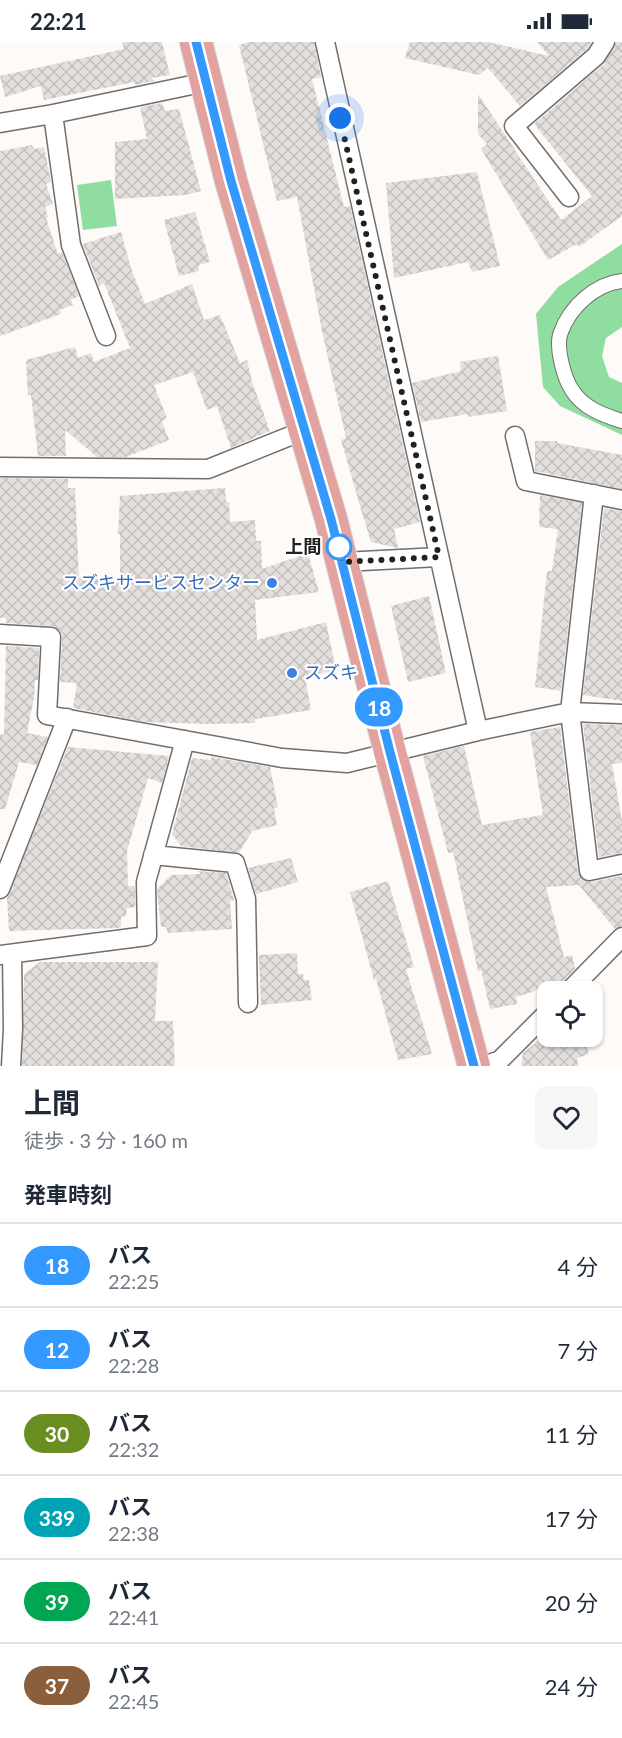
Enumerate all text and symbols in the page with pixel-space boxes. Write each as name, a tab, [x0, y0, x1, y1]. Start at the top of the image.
text: 22:21	[30, 8, 87, 35]
your location	[325, 103, 355, 133]
marker: 上間	[326, 534, 352, 560]
place label: 上間	[285, 535, 321, 557]
place label: スズキサービスセンター	[62, 571, 260, 593]
marker: スズキサービスセンター	[265, 576, 279, 590]
place label: スズキ	[304, 661, 358, 683]
marker: スズキ	[285, 666, 299, 680]
line badge: 18	[352, 688, 406, 726]
text: 18	[367, 695, 391, 720]
map controls	[537, 981, 603, 1047]
button: locate	[537, 981, 603, 1047]
text: 上間	[24, 1085, 80, 1119]
button: heart	[535, 1086, 598, 1149]
text: 徒歩 · 3 分 · 160 m	[24, 1128, 188, 1152]
text: 発車時刻	[24, 1181, 112, 1208]
text: バス	[108, 1241, 152, 1268]
text: 18	[45, 1253, 69, 1278]
text: 4 分	[558, 1253, 598, 1280]
text: 22:25	[108, 1269, 159, 1293]
text: バス	[108, 1325, 152, 1352]
text: 12	[45, 1337, 69, 1362]
text: 7 分	[558, 1337, 598, 1364]
text: 22:28	[108, 1353, 159, 1377]
text: バス	[108, 1409, 152, 1436]
text: 30	[45, 1421, 69, 1446]
text: 11 分	[545, 1421, 598, 1448]
text: 22:32	[108, 1437, 159, 1461]
text: バス	[108, 1493, 152, 1520]
text: 339	[39, 1505, 75, 1530]
text: 17 分	[545, 1505, 598, 1532]
text: 22:38	[108, 1521, 159, 1545]
text: バス	[108, 1577, 152, 1604]
text: 39	[45, 1589, 69, 1614]
text: 20 分	[545, 1589, 598, 1616]
text: 22:41	[108, 1605, 159, 1629]
text: バス	[108, 1661, 152, 1688]
text: 37	[45, 1673, 69, 1698]
text: 24 分	[545, 1673, 598, 1700]
text: 22:45	[108, 1689, 159, 1713]

